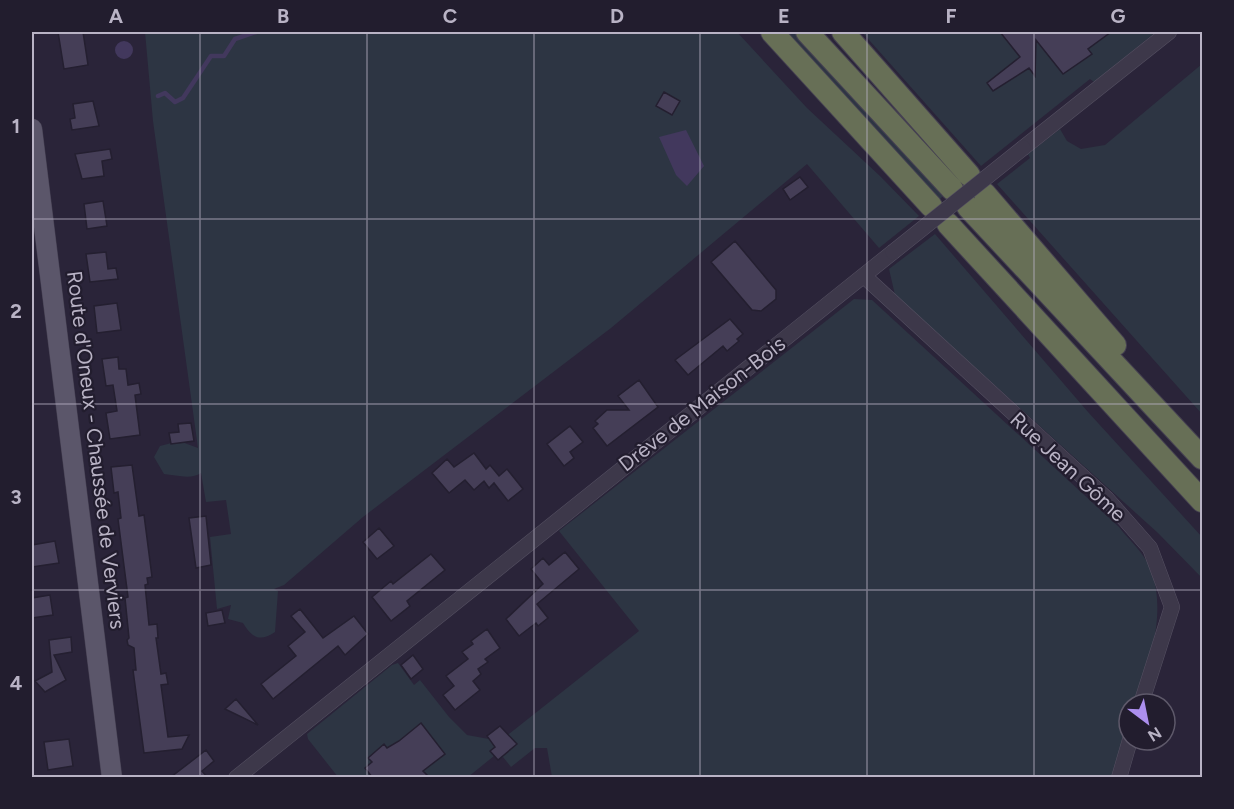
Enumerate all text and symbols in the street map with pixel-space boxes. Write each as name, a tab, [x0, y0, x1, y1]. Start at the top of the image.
text: A	[109, 4, 124, 28]
text: B	[277, 4, 289, 28]
text: C	[443, 4, 457, 28]
text: D	[610, 4, 624, 28]
text: E	[778, 4, 790, 28]
text: F	[945, 4, 957, 28]
text: G	[1111, 4, 1126, 28]
text: 1	[12, 114, 20, 138]
street label: Route d'Oneux - Chaussée de Verviers	[62, 269, 131, 631]
text: 2	[10, 299, 22, 323]
street label: Drève de Maison-Bois	[613, 331, 790, 476]
street label: Rue Jean Gôme	[1005, 407, 1131, 527]
text: 3	[10, 485, 22, 509]
text: 4	[10, 671, 23, 695]
north arrow	[1117, 692, 1177, 752]
text: N	[1144, 723, 1165, 746]

